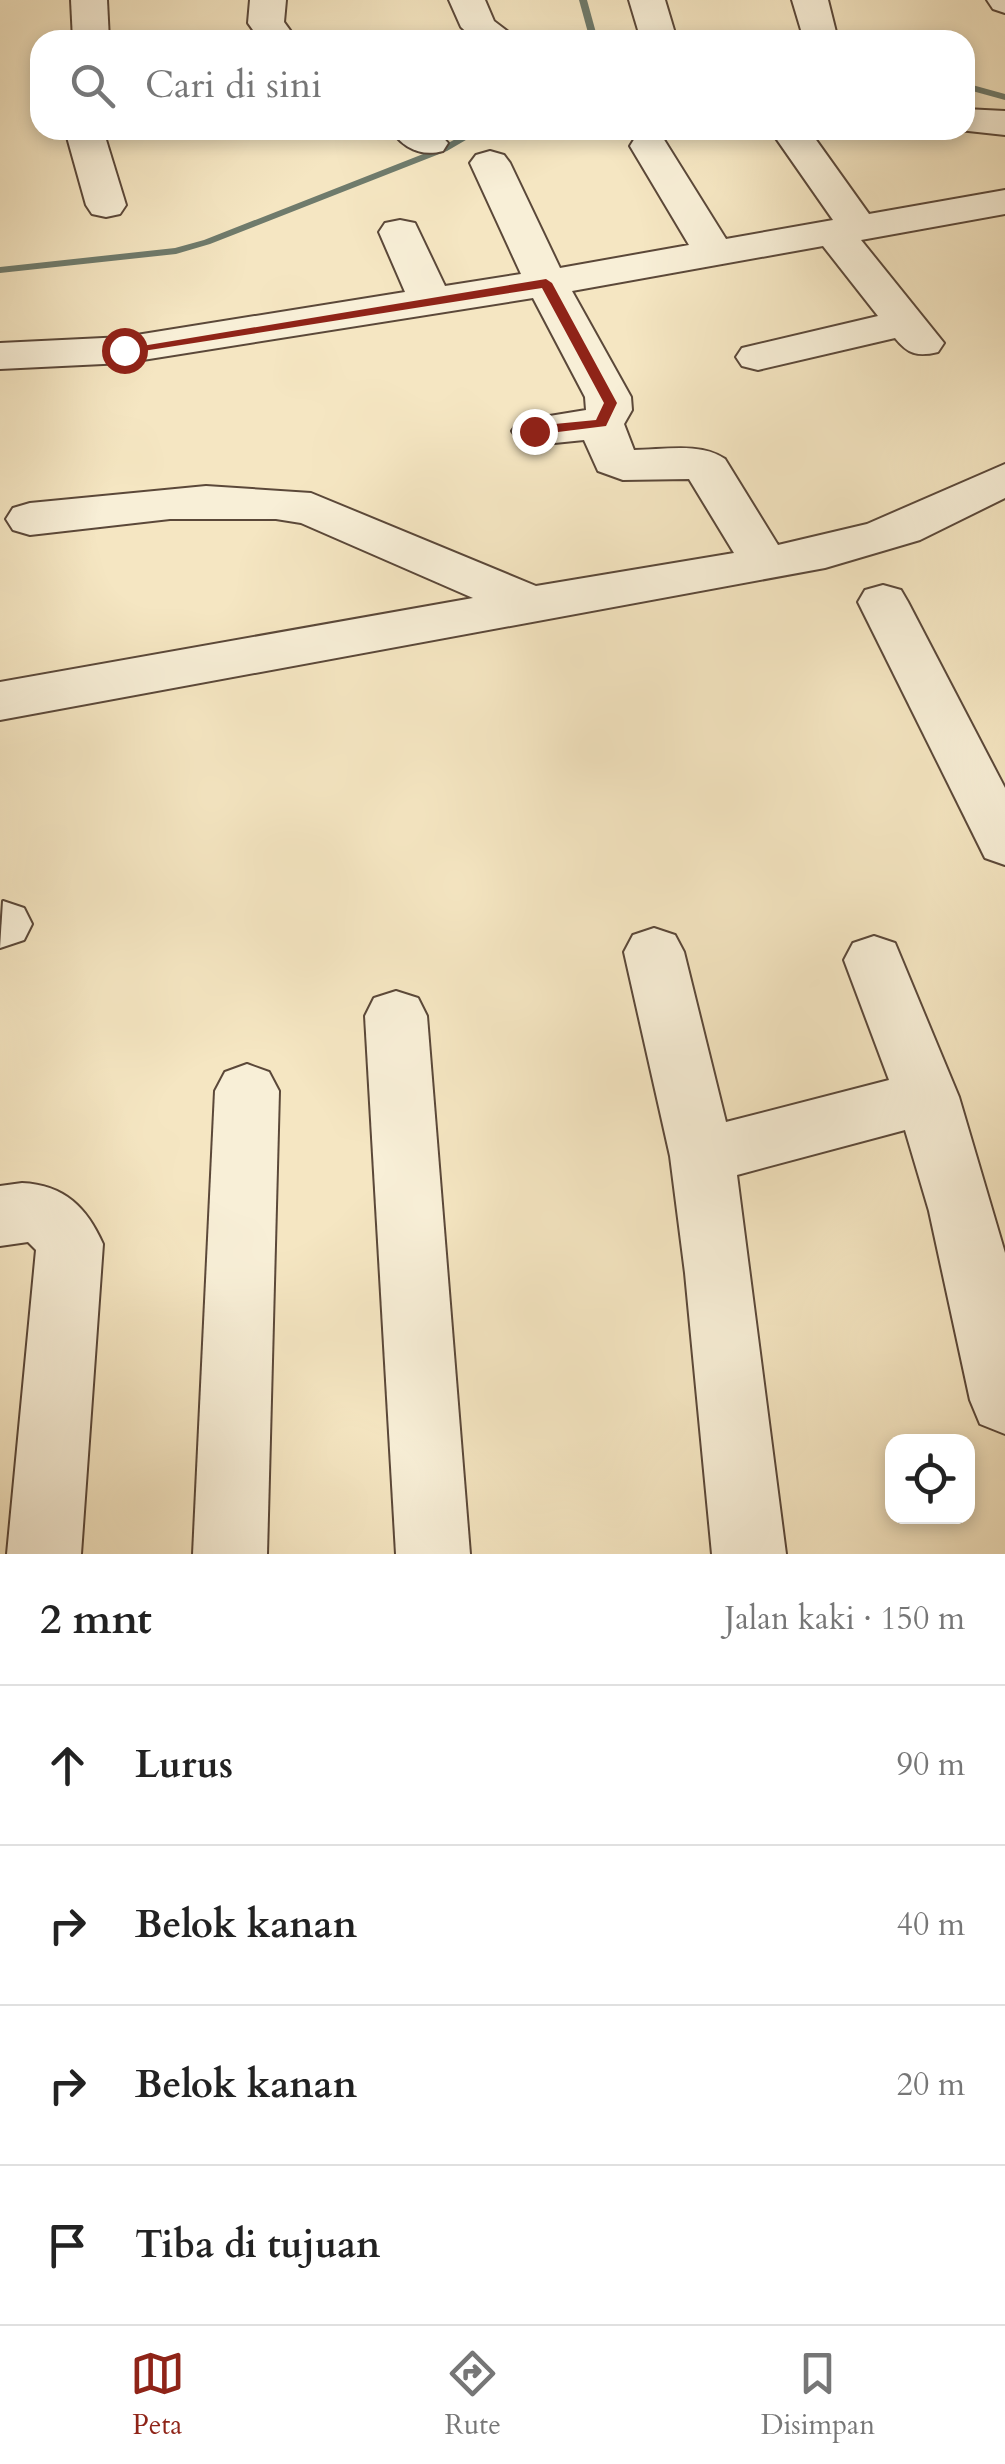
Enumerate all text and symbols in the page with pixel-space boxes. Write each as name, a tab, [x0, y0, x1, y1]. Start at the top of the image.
search box	[30, 30, 975, 140]
icon: search	[65, 58, 120, 113]
text: Cari di sini	[145, 59, 322, 111]
route start	[102, 328, 148, 374]
route end	[512, 409, 558, 455]
map controls	[885, 1434, 975, 1524]
button: locate	[885, 1434, 975, 1524]
text: 2 mnt	[40, 1591, 152, 1648]
text: Jalan kaki · 150 m	[724, 1597, 965, 1641]
icon: ahead	[40, 1738, 95, 1793]
text: Lurus	[135, 1739, 233, 1791]
text: 90 m	[897, 1743, 965, 1787]
icon: right	[40, 1898, 95, 1953]
text: Belok kanan	[135, 1899, 357, 1951]
text: 40 m	[897, 1903, 965, 1947]
icon: right	[40, 2058, 95, 2113]
text: Belok kanan	[135, 2059, 357, 2111]
text: 20 m	[897, 2063, 965, 2107]
icon: arrive	[40, 2218, 95, 2273]
text: Tiba di tujuan	[135, 2219, 380, 2271]
tab: Peta	[130, 2346, 185, 2444]
tab: Rute	[445, 2346, 501, 2444]
tab: Disimpan	[761, 2346, 875, 2444]

